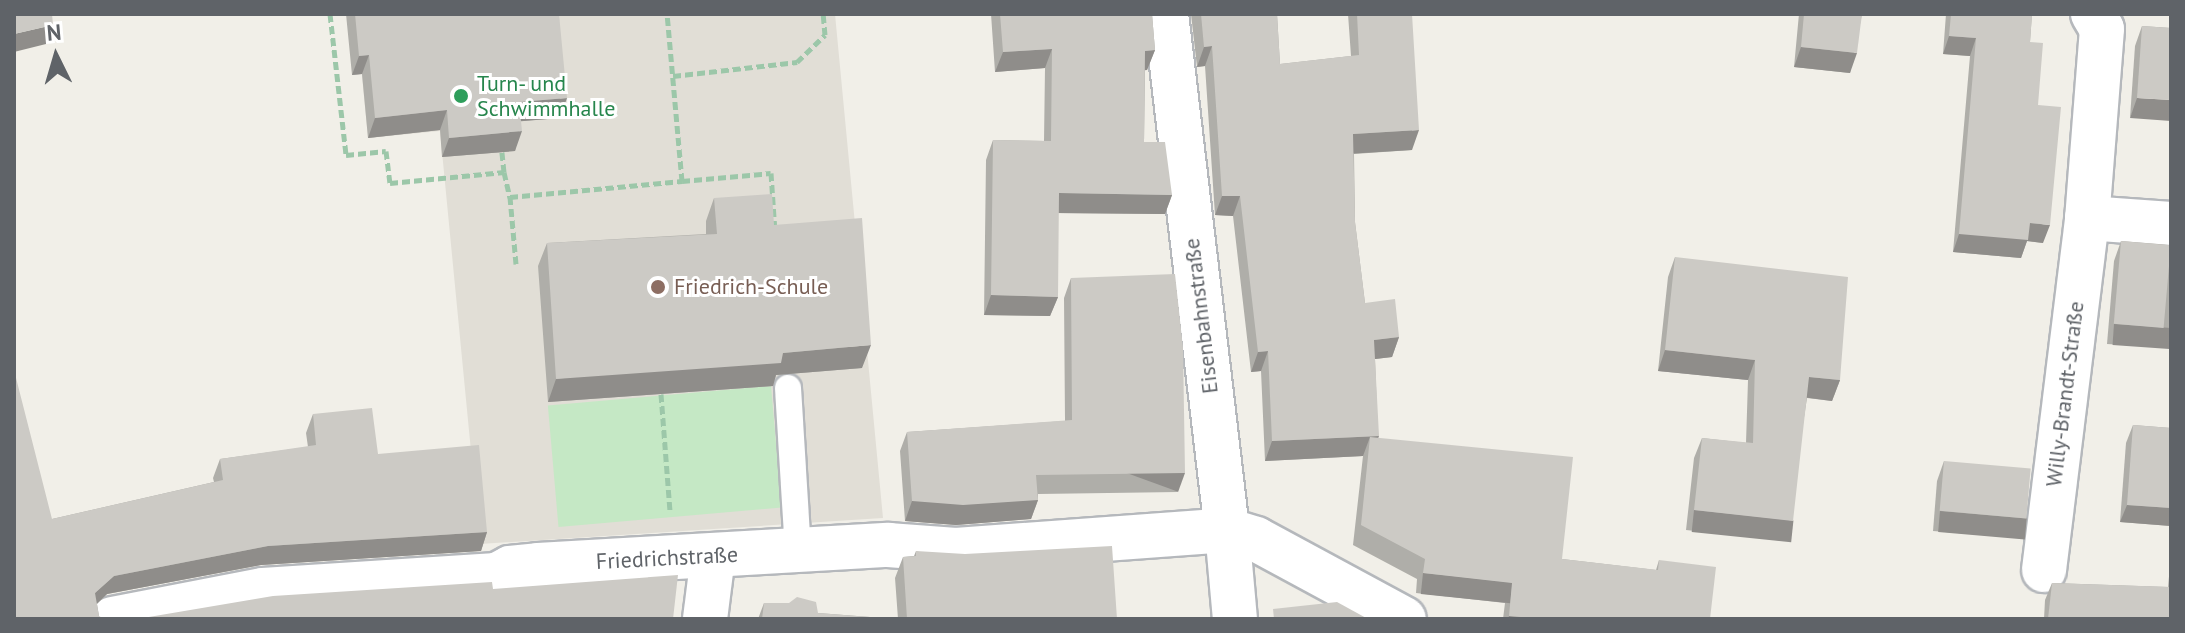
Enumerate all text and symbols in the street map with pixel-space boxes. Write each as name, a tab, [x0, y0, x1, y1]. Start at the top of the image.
north arrow	[16, 16, 96, 96]
text: N	[45, 18, 62, 47]
place label: Turn- und Schwimmhalle	[477, 70, 615, 122]
marker: Turn- und Schwimmhalle	[452, 87, 470, 105]
street label: Eisenbahnstraße	[1178, 237, 1224, 395]
place label: Friedrich-Schule	[674, 274, 828, 300]
marker: Friedrich-Schule	[649, 278, 667, 296]
street label: Willy-Brandt-Straße	[2041, 300, 2089, 488]
street label: Friedrichstraße	[595, 541, 739, 575]

